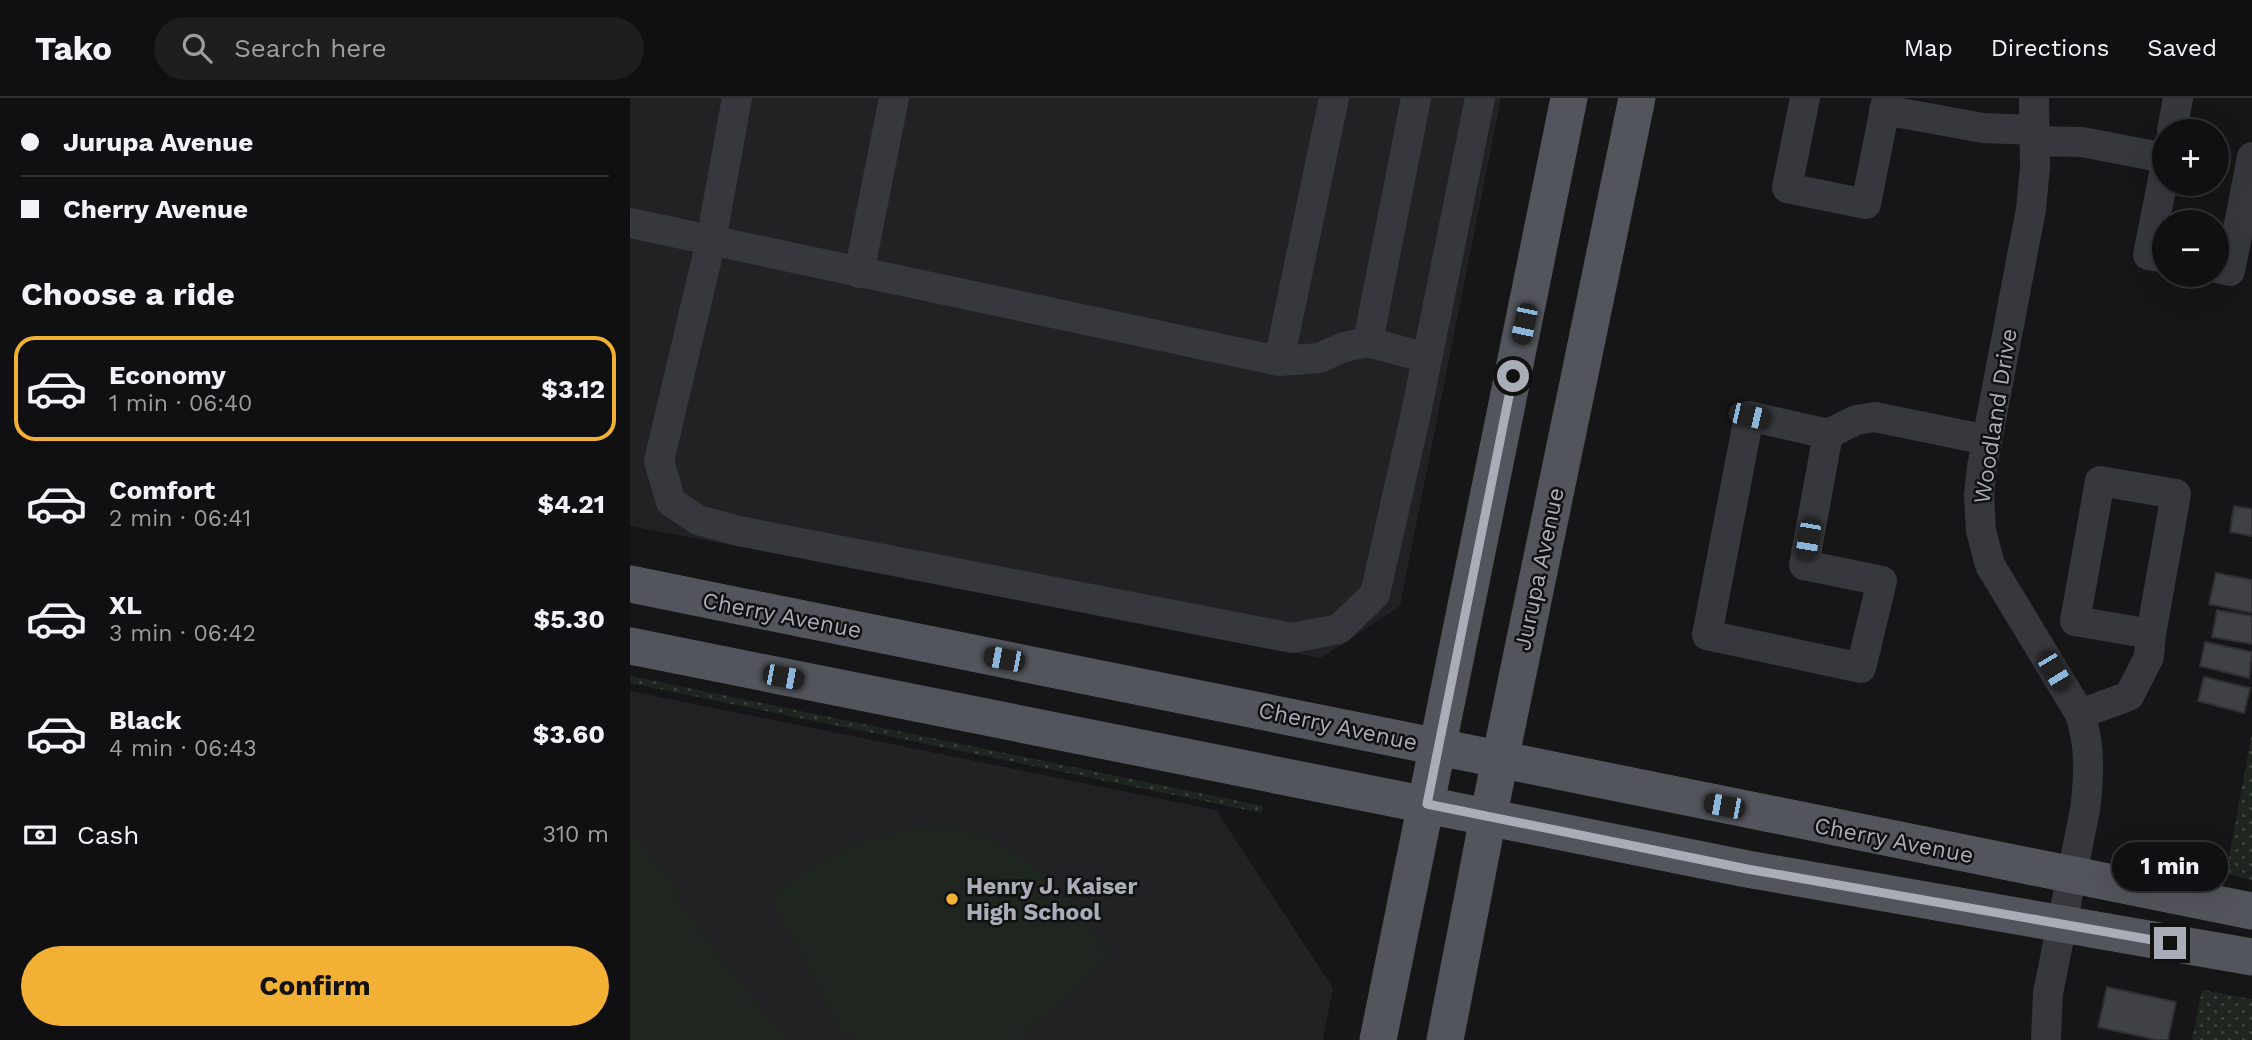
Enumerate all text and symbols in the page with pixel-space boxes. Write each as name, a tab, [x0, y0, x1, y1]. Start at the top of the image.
search box	[154, 17, 644, 80]
text: Tako	[35, 29, 112, 68]
icon: search	[178, 29, 216, 67]
text: Search here	[234, 33, 387, 63]
text: Map	[1904, 34, 1953, 62]
text: Directions	[1991, 34, 2109, 62]
text: Saved	[2147, 34, 2217, 62]
map controls	[2152, 119, 2229, 287]
button: +	[2152, 119, 2229, 196]
text: Jurupa Avenue	[63, 127, 253, 157]
text: Cherry Avenue	[63, 194, 248, 224]
button: −	[2152, 210, 2229, 287]
text: Choose a ride	[21, 275, 235, 313]
car	[1510, 301, 1539, 347]
street label: Woodland Drive	[1968, 327, 2023, 506]
icon: car	[25, 357, 88, 420]
text: Economy	[109, 360, 226, 390]
route start	[1497, 360, 1529, 392]
text: $3.12	[541, 374, 605, 404]
text: 1 min · 06:40	[109, 390, 252, 417]
car	[1727, 401, 1772, 431]
icon: car	[25, 472, 88, 535]
text: Comfort	[109, 475, 215, 505]
street label: Jurupa Avenue	[1509, 485, 1570, 653]
text: $4.21	[537, 489, 605, 519]
text: 2 min · 06:41	[109, 505, 251, 532]
car	[1795, 516, 1822, 562]
icon: car	[25, 587, 88, 650]
street label: Cherry Avenue	[700, 587, 864, 644]
text: XL	[109, 590, 142, 620]
text: $5.30	[533, 604, 605, 634]
text: 3 min · 06:42	[109, 620, 256, 647]
car	[982, 645, 1027, 673]
car	[2035, 648, 2074, 694]
car	[761, 663, 806, 691]
street label: Cherry Avenue	[1256, 696, 1420, 756]
icon: car	[25, 702, 88, 765]
text: Black	[109, 705, 181, 735]
text: $3.60	[533, 719, 605, 749]
text: 4 min · 06:43	[109, 735, 257, 762]
car	[1702, 792, 1747, 820]
street label: Cherry Avenue	[1812, 812, 1976, 869]
icon: cash	[21, 816, 59, 854]
text: Cash	[77, 820, 139, 850]
text: 310 m	[543, 821, 609, 848]
callout: 1 min	[2112, 842, 2228, 890]
text: 1 min	[2140, 853, 2200, 880]
place label: Henry J. Kaiser High School	[966, 873, 1137, 926]
marker: Henry J. Kaiser High School	[944, 891, 960, 907]
route end	[2154, 927, 2186, 959]
button: Confirm	[21, 946, 609, 1026]

